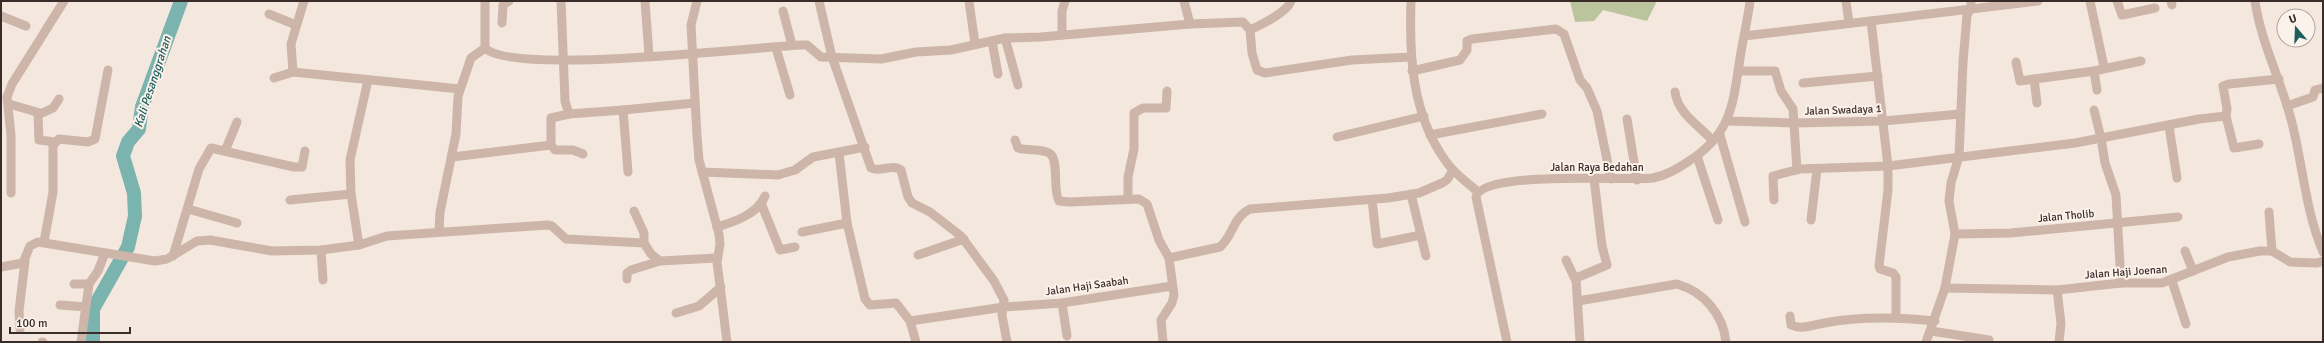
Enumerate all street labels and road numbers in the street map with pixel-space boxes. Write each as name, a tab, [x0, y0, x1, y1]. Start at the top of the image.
street label: Jalan Swadaya 1	[1804, 102, 1882, 118]
street label: Jalan Raya Bedahan	[1550, 161, 1644, 174]
street label: Jalan Tholib	[2037, 207, 2095, 225]
street label: Jalan Haji Joenan	[2084, 263, 2168, 281]
street label: Jalan Haji Saabah	[1045, 274, 1129, 298]

